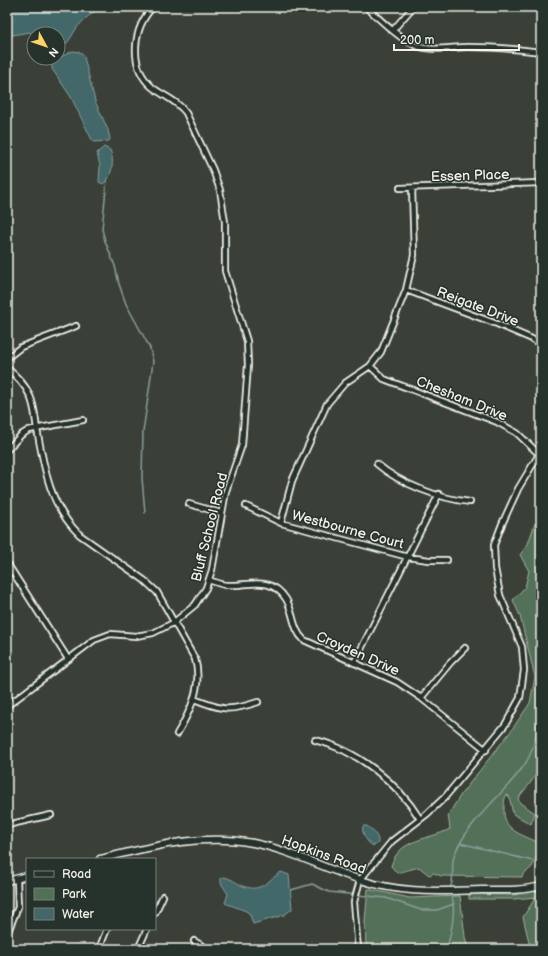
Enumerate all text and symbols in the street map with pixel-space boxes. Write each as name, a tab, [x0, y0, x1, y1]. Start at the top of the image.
north arrow	[26, 26, 66, 66]
scale bar	[394, 26, 519, 52]
text: 200 m	[400, 33, 434, 48]
text: N	[46, 45, 61, 59]
street label: Essen Place	[430, 166, 510, 185]
street label: Reigate Drive	[434, 283, 521, 330]
street label: Chesham Drive	[414, 372, 510, 424]
street label: Bluff School Road	[188, 471, 231, 583]
street label: Westbourne Court	[290, 506, 406, 553]
street label: Croyden Drive	[314, 628, 402, 679]
street label: Hopkins Road	[279, 831, 369, 878]
legend	[26, 858, 156, 930]
text: Road	[62, 867, 91, 882]
text: Park	[62, 887, 86, 902]
text: Water	[62, 907, 94, 922]

